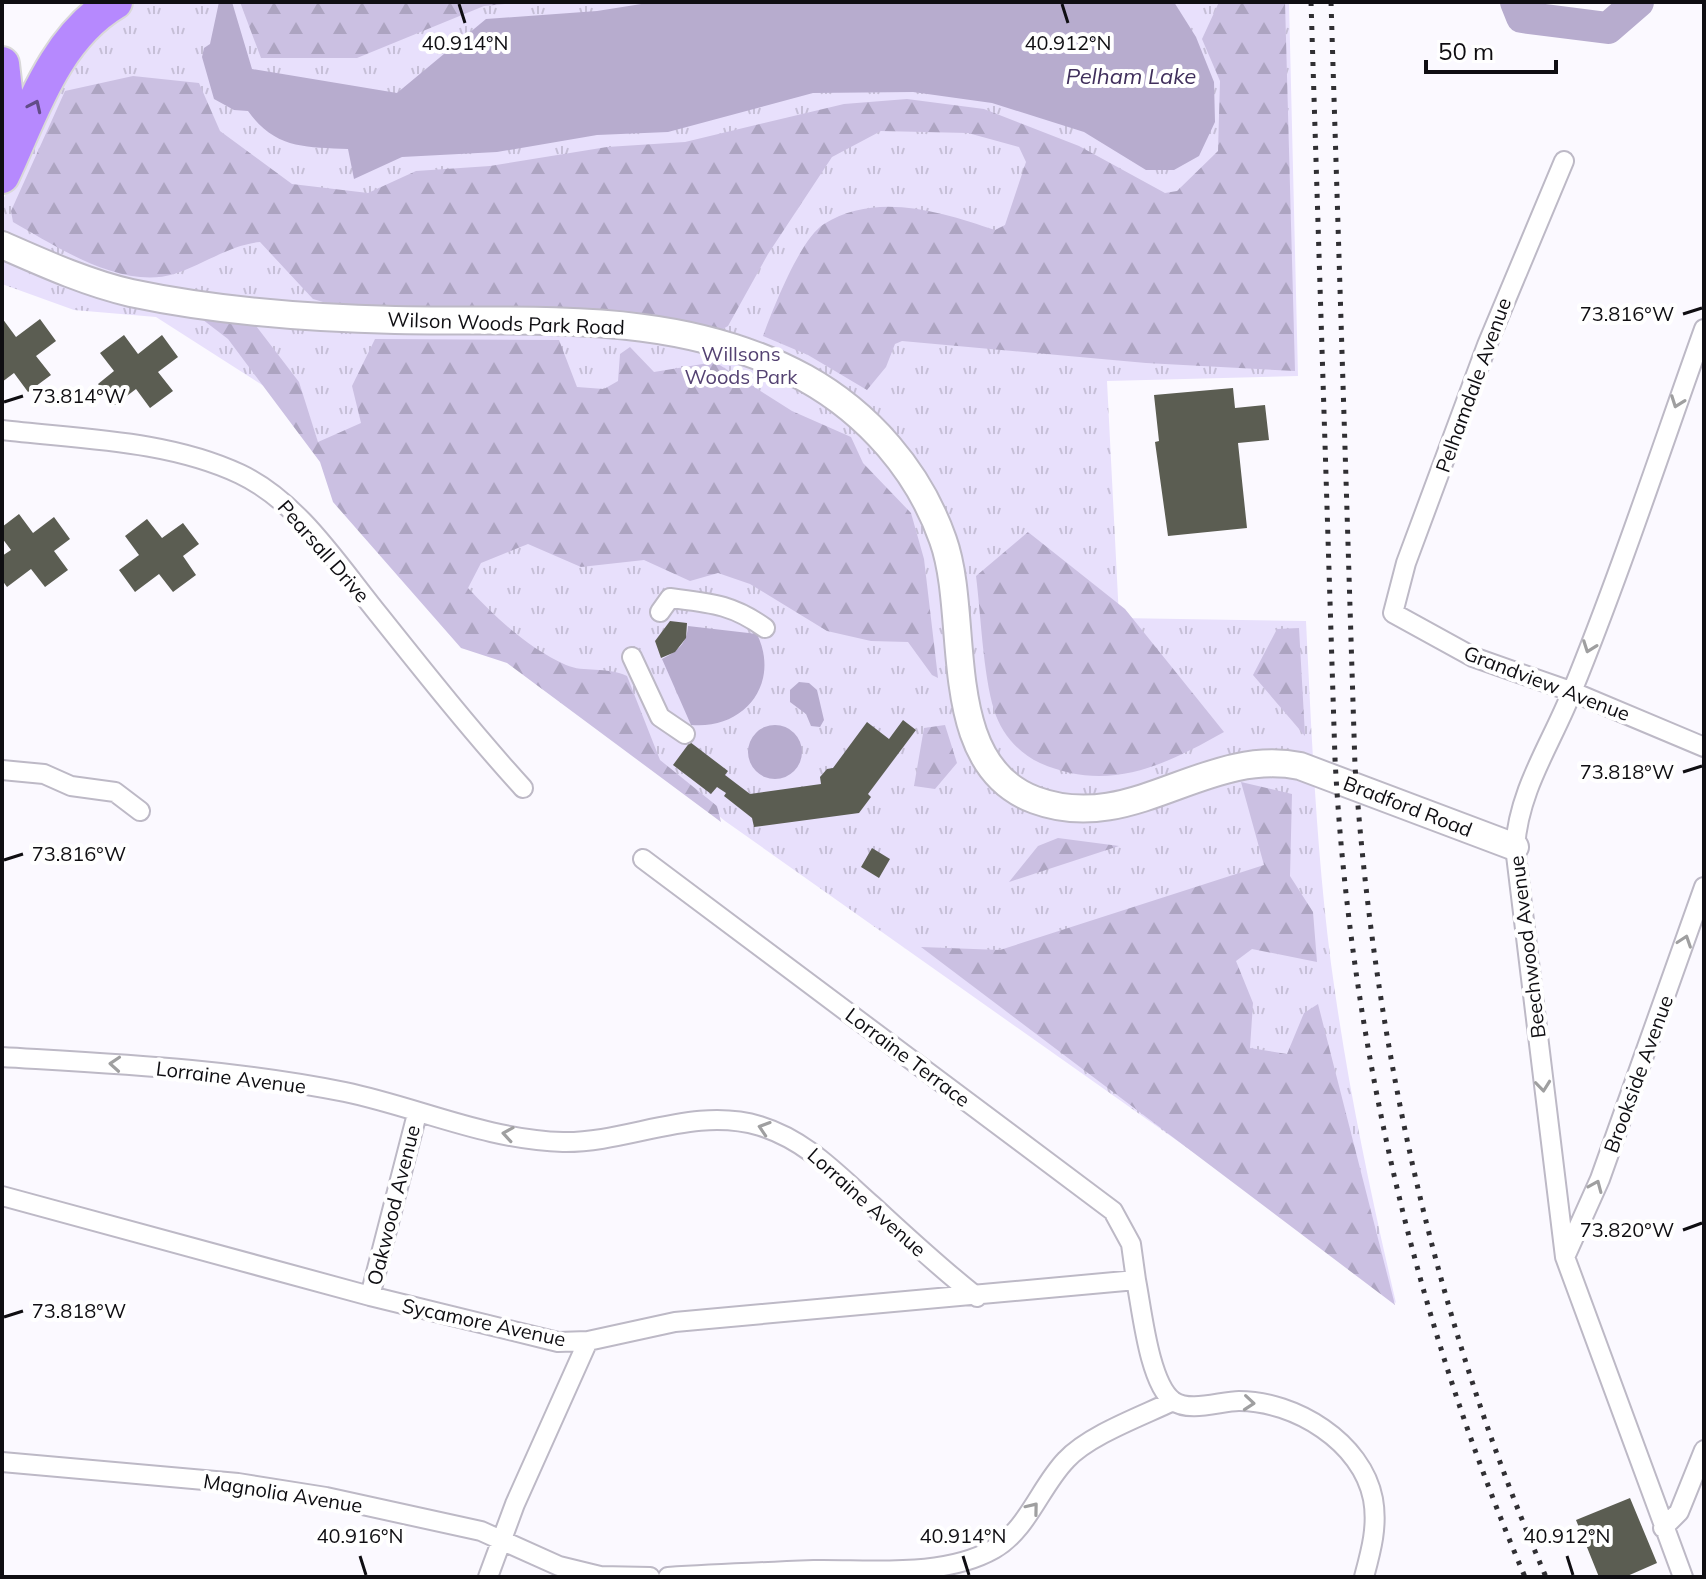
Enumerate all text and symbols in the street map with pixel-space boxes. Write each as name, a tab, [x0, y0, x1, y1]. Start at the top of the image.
scale bar	[1426, 24, 1556, 74]
text: 40.914°N	[422, 30, 508, 55]
text: 40.912°N	[1025, 30, 1111, 55]
text: 50 m	[1438, 36, 1494, 66]
water label: Pelham Lake	[1066, 62, 1196, 90]
one-way arrow	[25, 100, 41, 114]
street label: Pelhamdale Avenue	[1430, 294, 1516, 476]
text: 73.816°W	[1580, 301, 1674, 326]
street label: Wilson Woods Park Road	[387, 306, 625, 340]
park label: Willsons Woods Park	[684, 341, 798, 389]
text: 73.814°W	[32, 383, 126, 408]
one-way arrow	[1671, 395, 1687, 409]
street label: Pearsall Drive	[273, 495, 375, 607]
one-way arrow	[1582, 639, 1599, 653]
street label: Grandview Avenue	[1460, 640, 1634, 726]
text: 73.818°W	[1580, 759, 1674, 784]
street label: Bradford Road	[1340, 770, 1476, 842]
text: 73.816°W	[32, 841, 126, 866]
street label: Beechwood Avenue	[1503, 854, 1551, 1040]
one-way arrow	[1675, 935, 1692, 949]
street label: Brookside Avenue	[1598, 992, 1678, 1156]
street label: Lorraine Terrace	[841, 1002, 975, 1112]
street label: Lorraine Avenue	[155, 1055, 307, 1099]
one-way arrow	[108, 1056, 121, 1073]
one-way arrow	[1534, 1080, 1551, 1093]
street label: Oakwood Avenue	[361, 1122, 425, 1288]
one-way arrow	[758, 1122, 772, 1138]
one-way arrow	[501, 1126, 514, 1143]
street label: Lorraine Avenue	[803, 1142, 931, 1262]
one-way arrow	[1587, 1180, 1603, 1194]
text: 73.820°W	[1580, 1217, 1674, 1242]
street label: Sycamore Avenue	[400, 1292, 568, 1352]
text: 73.818°W	[32, 1298, 126, 1323]
one-way arrow	[1243, 1394, 1256, 1411]
street label: Magnolia Avenue	[202, 1468, 364, 1518]
one-way arrow	[1023, 1503, 1038, 1517]
text: 40.916°N	[317, 1523, 403, 1548]
text: 40.914°N	[920, 1523, 1006, 1548]
text: 40.912°N	[1524, 1523, 1610, 1548]

